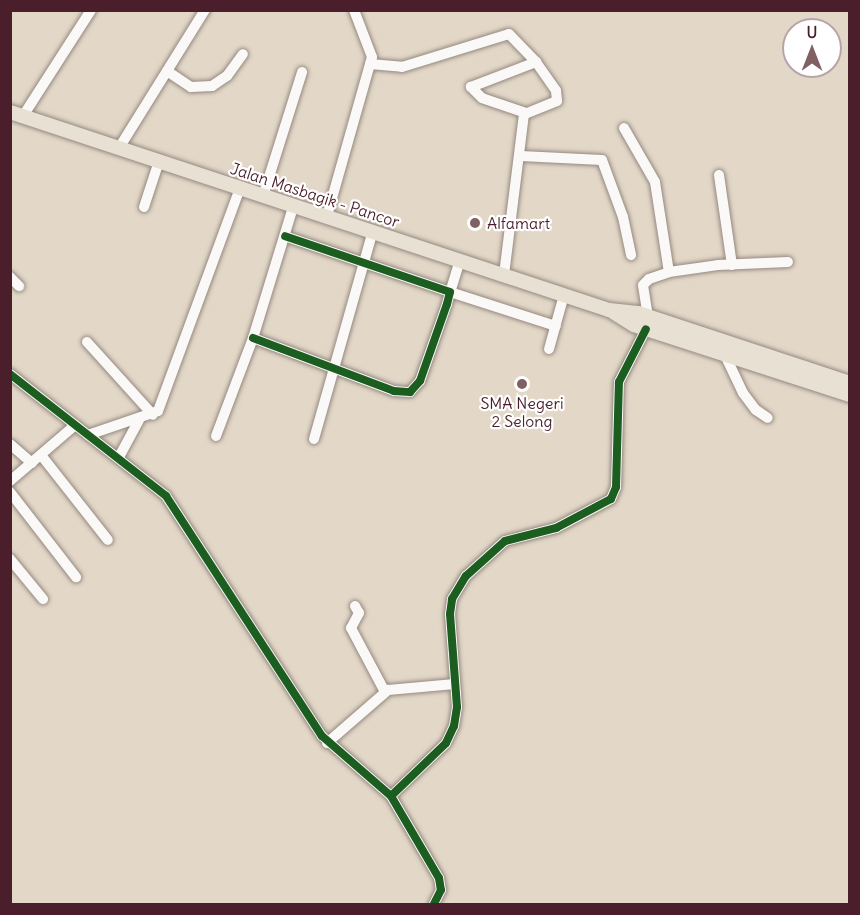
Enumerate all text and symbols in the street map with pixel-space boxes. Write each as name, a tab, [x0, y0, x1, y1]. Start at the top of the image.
north arrow	[782, 18, 842, 78]
text: U	[807, 22, 817, 42]
street label: Jalan Masbagik - Pancor	[228, 159, 402, 231]
place label: Alfamart	[487, 213, 550, 233]
marker: Alfamart	[468, 216, 482, 230]
marker: SMA Negeri 2 Selong	[515, 377, 529, 391]
place label: SMA Negeri 2 Selong	[480, 393, 564, 431]

